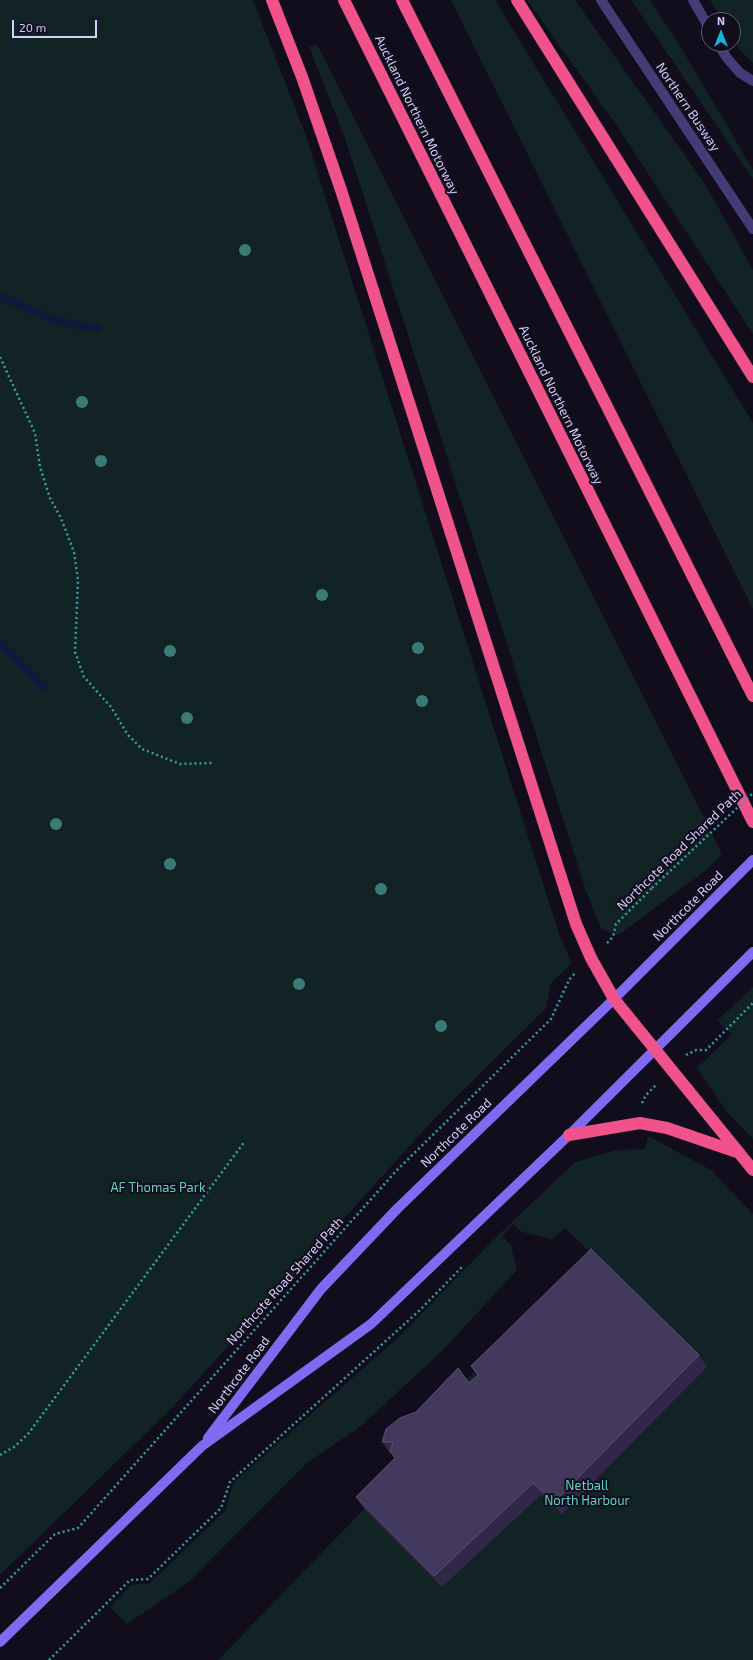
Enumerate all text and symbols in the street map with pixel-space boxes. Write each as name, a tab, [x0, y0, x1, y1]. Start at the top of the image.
scale bar	[14, 12, 99, 38]
north arrow	[701, 12, 741, 52]
text: N	[717, 14, 725, 27]
text: 20 m	[19, 20, 46, 34]
street label: Auckland Northern Motorway	[372, 33, 462, 197]
street label: Northern Busway	[653, 60, 723, 154]
street label: Auckland Northern Motorway	[516, 323, 606, 487]
street label: Northcote Road Shared Path	[613, 786, 745, 914]
street label: Northcote Road	[650, 868, 726, 944]
street label: Northcote Road	[417, 1095, 495, 1171]
park label: AF Thomas Park	[110, 1180, 206, 1196]
street label: Northcote Road Shared Path	[223, 1214, 347, 1348]
street label: Northcote Road	[205, 1333, 273, 1417]
park label: Netball North Harbour	[544, 1478, 630, 1509]

